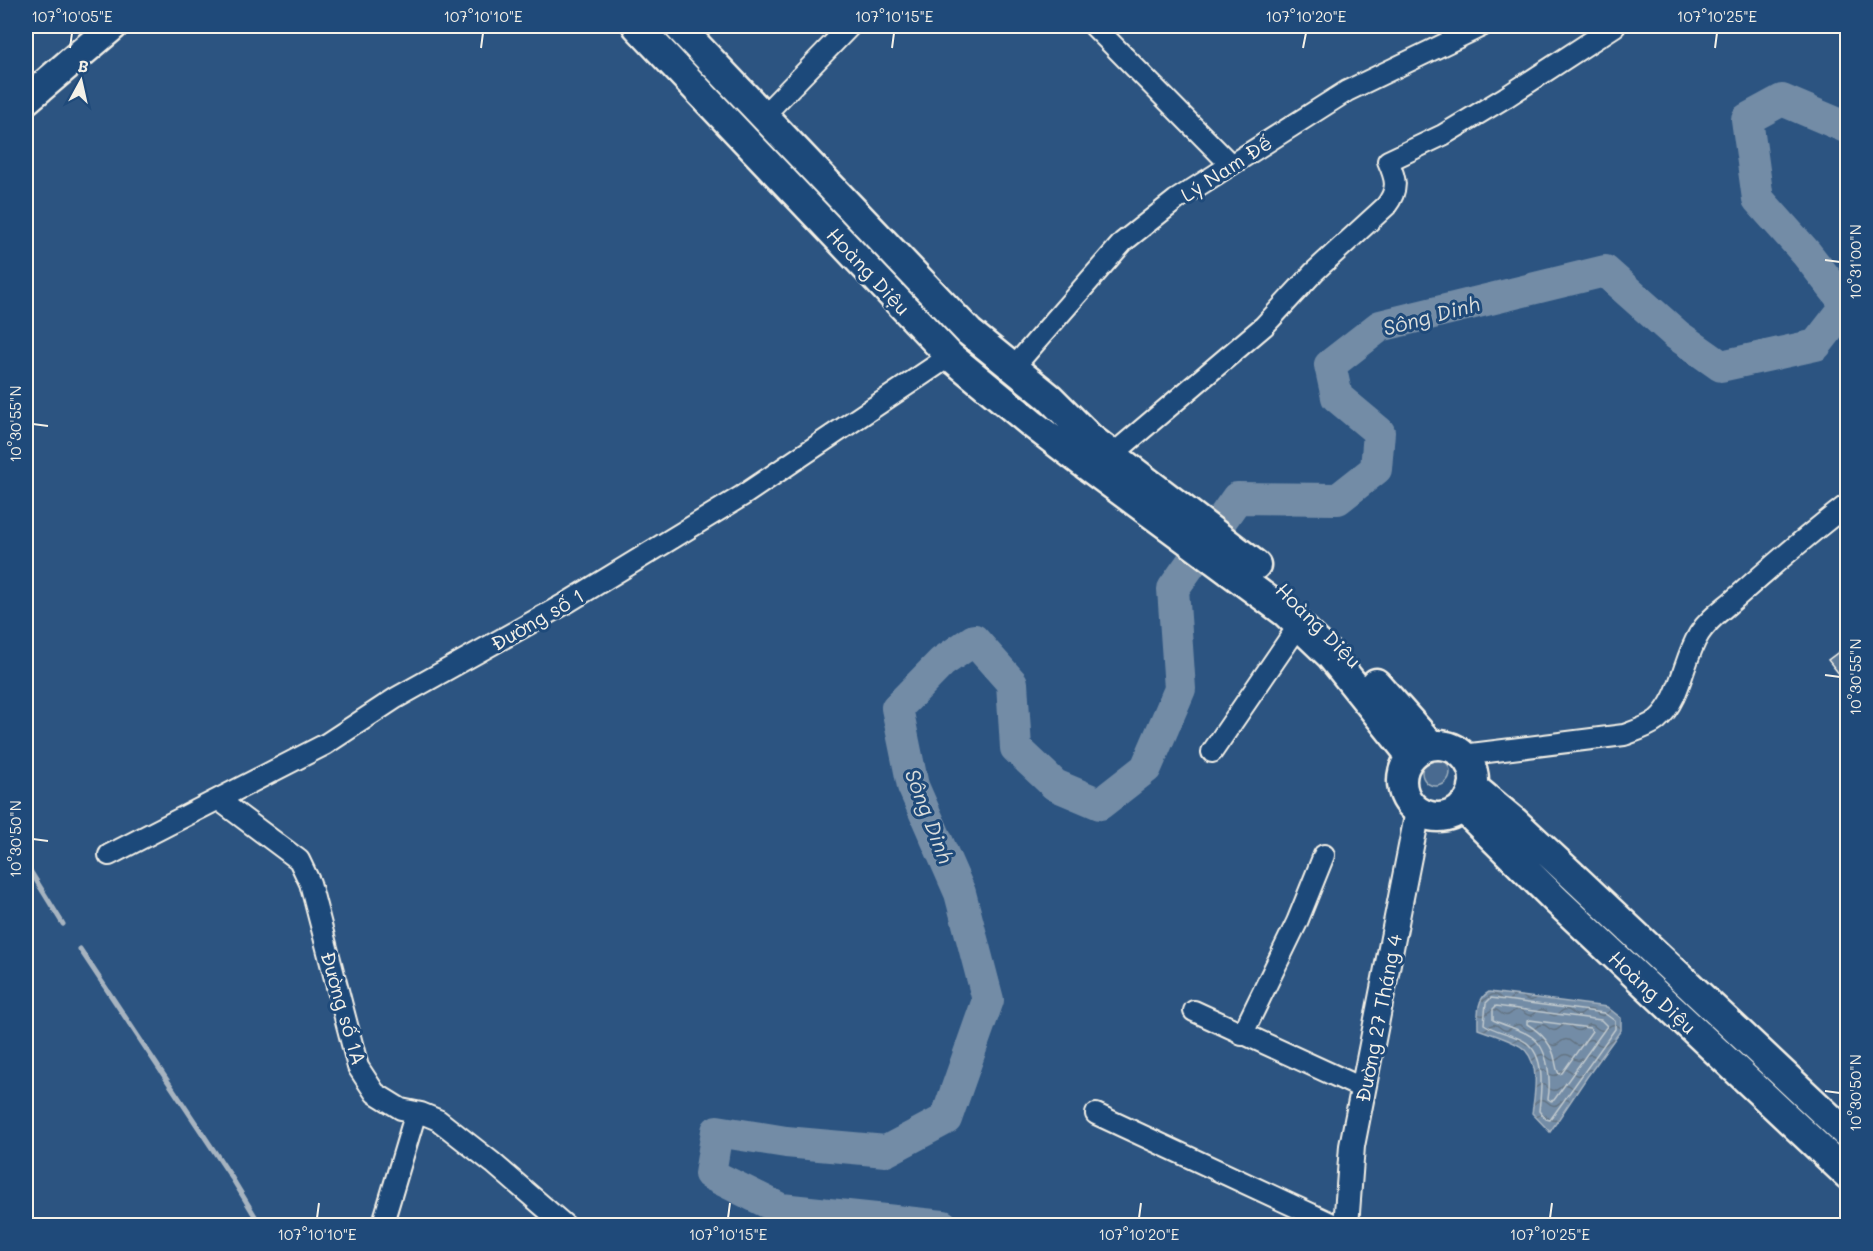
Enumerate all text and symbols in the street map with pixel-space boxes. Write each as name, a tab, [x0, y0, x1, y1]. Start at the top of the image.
text: 107°10'05"E	[31, 6, 113, 26]
text: 107°10'10"E	[443, 6, 523, 26]
text: 107°10'15"E	[855, 6, 934, 26]
text: 107°10'20"E	[1266, 6, 1347, 26]
text: 107°10'25"E	[1677, 6, 1758, 26]
north arrow	[51, 51, 111, 111]
text: B	[76, 55, 90, 77]
street label: Lý Nam Đế	[1175, 129, 1277, 207]
street label: Hoàng Diệu	[822, 222, 916, 320]
text: 10°31'00"N	[1845, 224, 1865, 300]
water label: Sông Dinh	[1380, 289, 1483, 341]
text: 10°30'55"N	[5, 386, 25, 462]
street label: Hoàng Diệu	[1271, 577, 1367, 673]
street label: Đường số 1	[486, 582, 588, 656]
text: 10°30'55"N	[1845, 639, 1865, 715]
water label: Sông Dinh	[900, 765, 960, 867]
text: 10°30'50"N	[5, 800, 25, 878]
street label: Đường 27 Tháng 4	[1349, 932, 1407, 1104]
street label: Hoàng Diệu	[1604, 945, 1702, 1039]
street label: Đường số 1A	[315, 948, 373, 1068]
text: 10°30'50"N	[1845, 1054, 1865, 1132]
text: 107°10'10"E	[277, 1224, 357, 1244]
text: 107°10'15"E	[689, 1224, 768, 1244]
text: 107°10'20"E	[1099, 1224, 1180, 1244]
text: 107°10'25"E	[1510, 1224, 1591, 1244]

